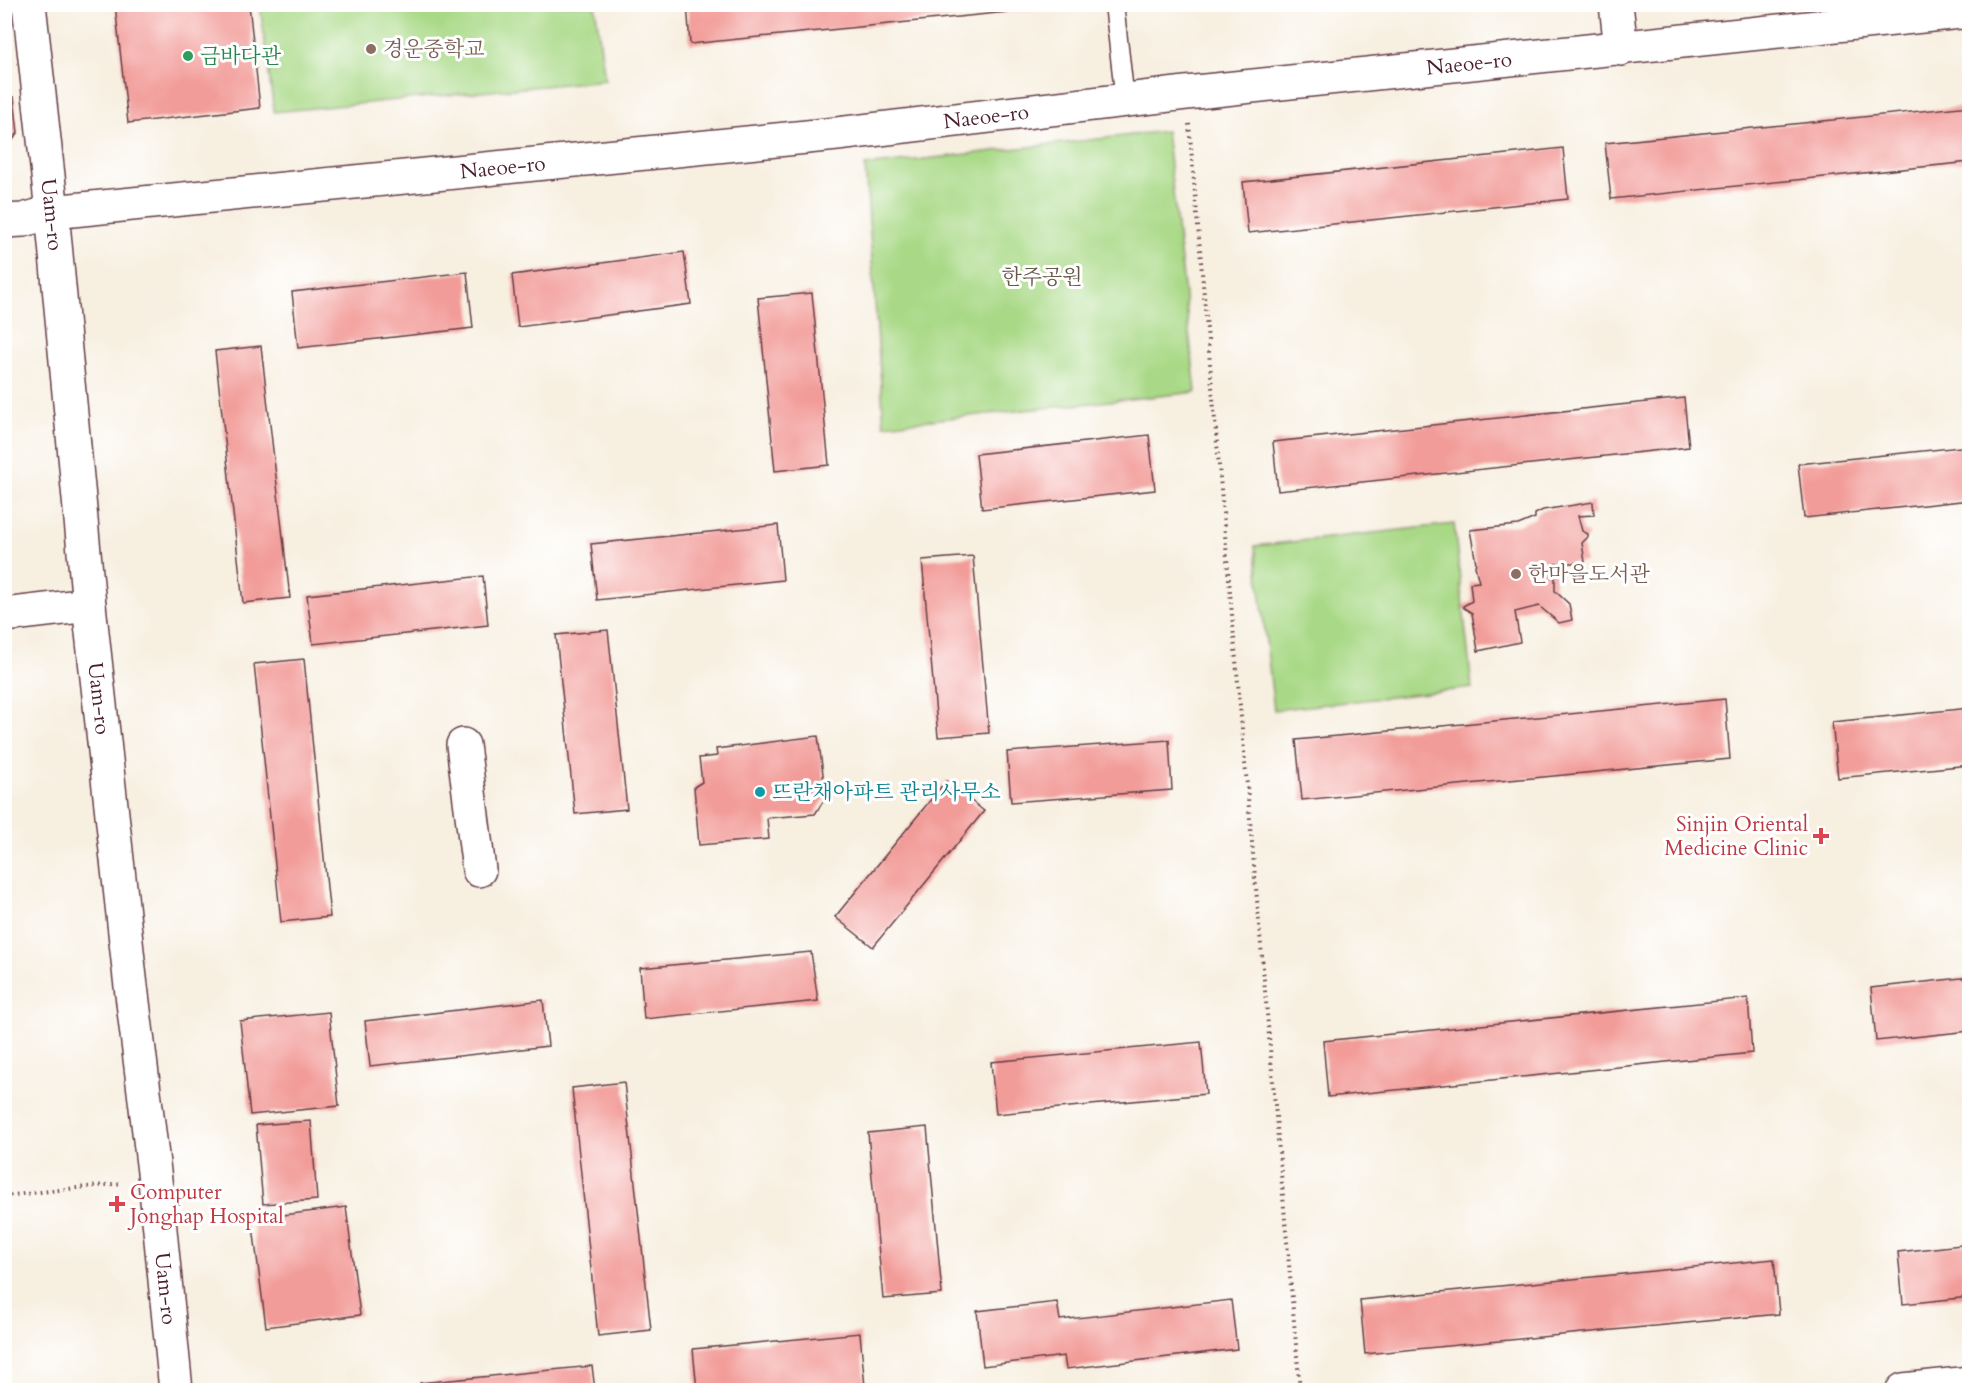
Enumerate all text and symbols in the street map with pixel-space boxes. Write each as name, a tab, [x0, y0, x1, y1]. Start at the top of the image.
place label: 경운중학교	[383, 35, 484, 64]
place label: 금바다관	[200, 42, 282, 71]
marker: 경운중학교	[364, 42, 378, 56]
street label: Naeoe-ro	[1425, 45, 1513, 83]
marker: 금바다관	[181, 49, 195, 63]
street label: Naeoe-ro	[942, 98, 1030, 136]
street label: Naeoe-ro	[459, 149, 547, 186]
street label: Uam-ro	[33, 177, 70, 252]
park label: 한주공원	[1001, 263, 1083, 292]
place label: 한마을도서관	[1528, 560, 1650, 589]
marker: 한마을도서관	[1509, 567, 1523, 581]
street label: Uam-ro	[80, 661, 117, 736]
place label: 뜨란채아파트 관리사무소	[772, 778, 1001, 807]
marker: 뜨란채아파트 관리사무소	[753, 785, 767, 799]
place label: Sinjin Oriental Medicine Clinic	[1664, 810, 1808, 863]
marker: Sinjin Oriental Medicine Clinic	[1812, 827, 1830, 845]
place label: Computer Jonghap Hospital	[127, 1178, 284, 1231]
marker: Computer Jonghap Hospital	[108, 1195, 126, 1213]
street label: Uam-ro	[147, 1251, 183, 1326]

